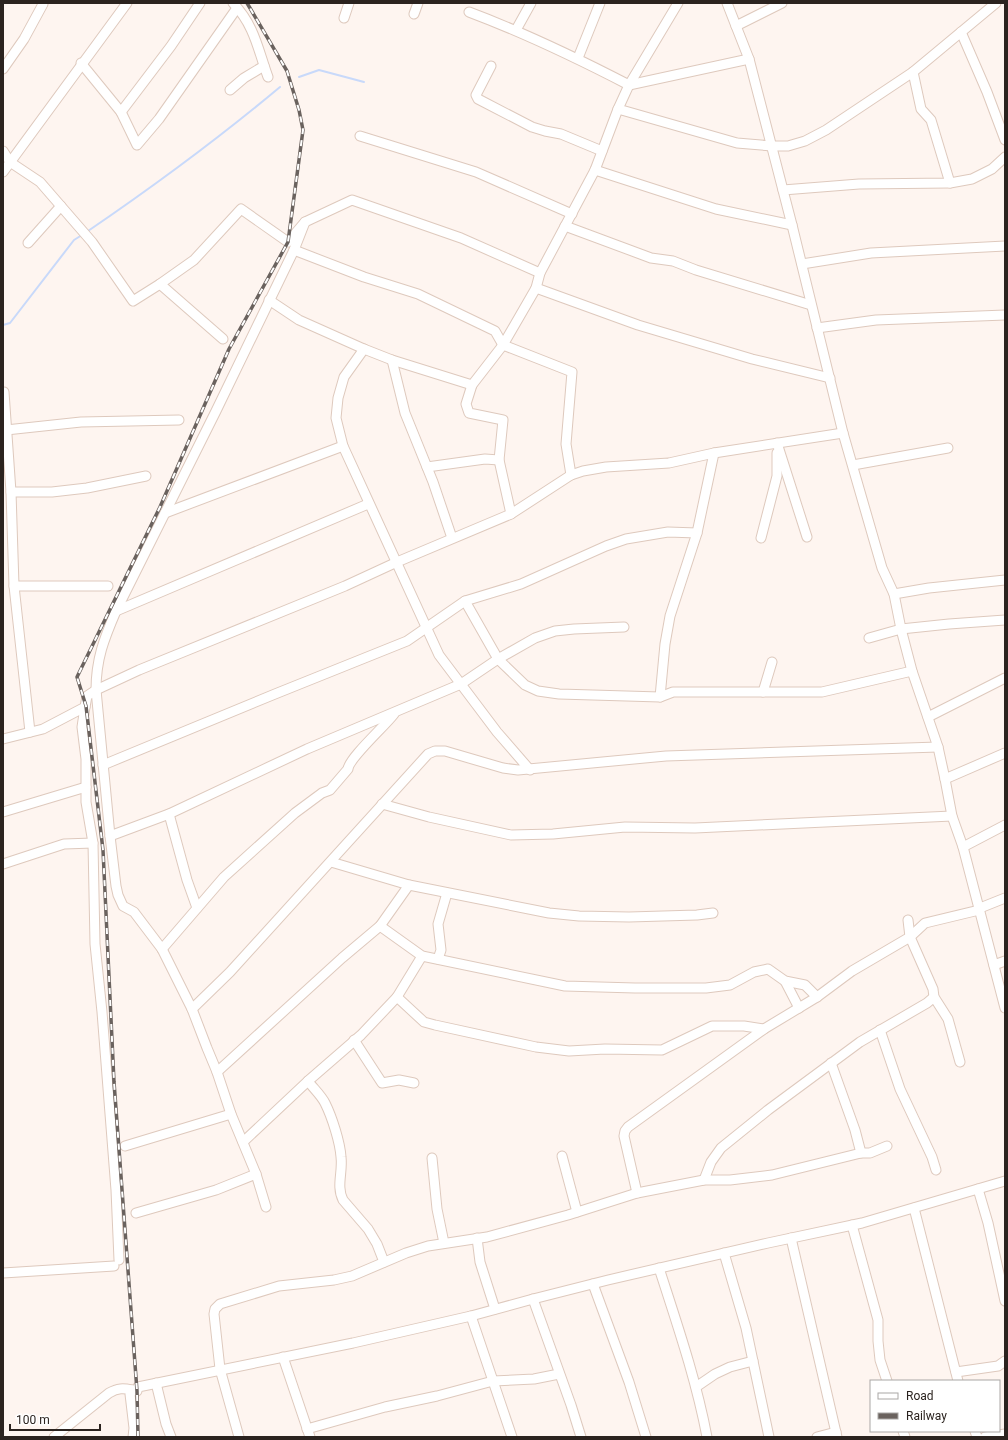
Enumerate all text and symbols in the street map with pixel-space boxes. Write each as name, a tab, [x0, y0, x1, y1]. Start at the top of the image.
legend	[870, 1380, 1000, 1432]
text: Road	[906, 1389, 934, 1403]
scale bar	[10, 1406, 100, 1432]
text: Railway	[906, 1409, 947, 1423]
text: 100 m	[16, 1413, 50, 1427]

